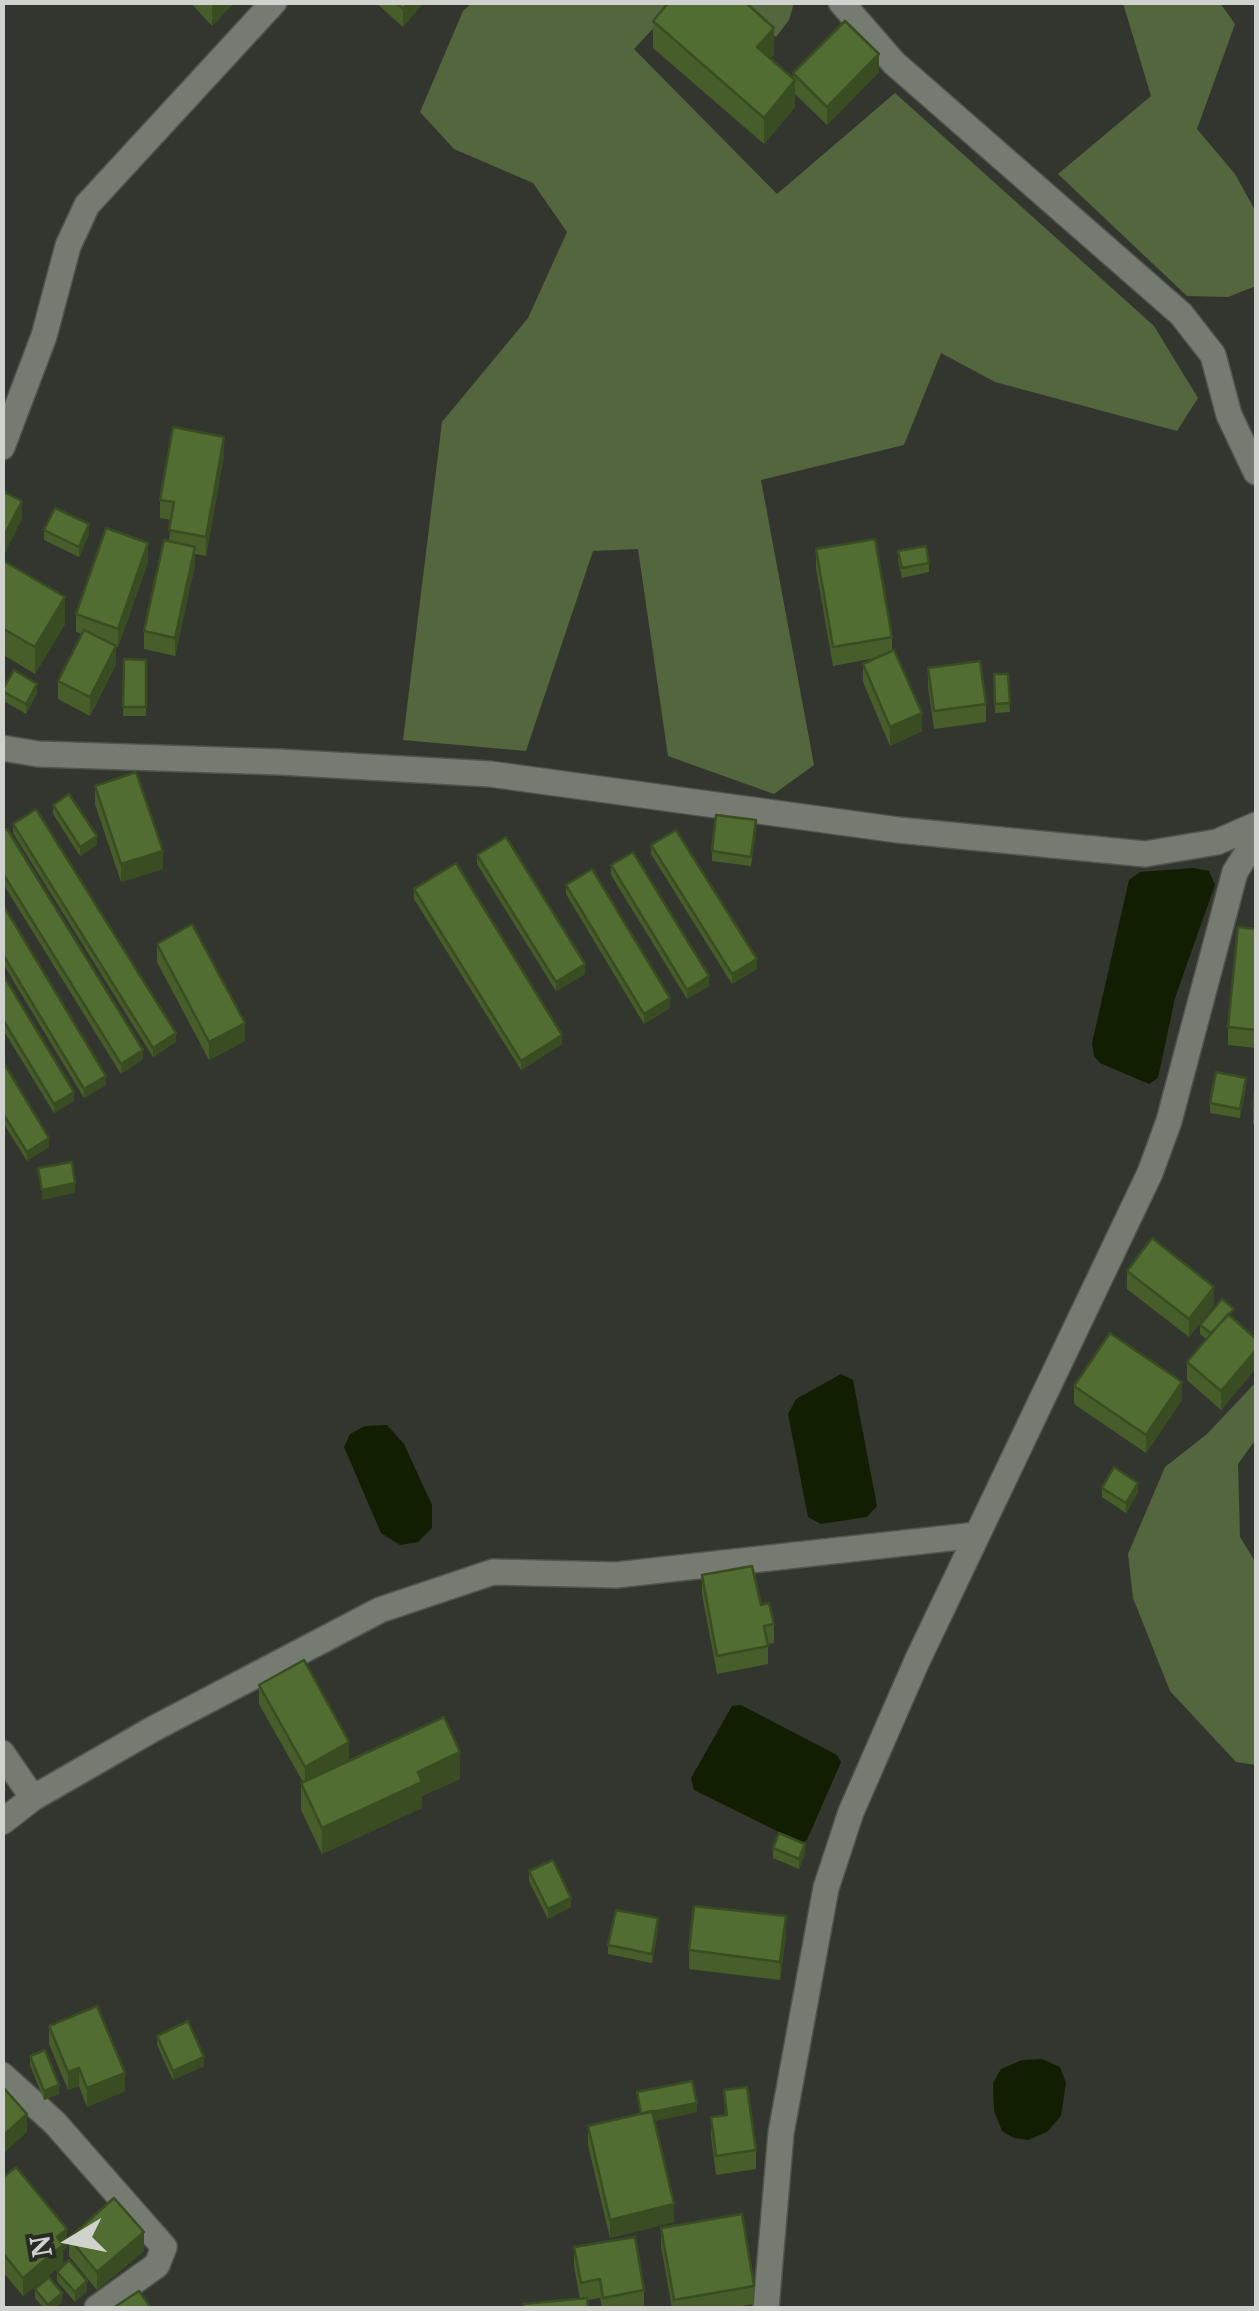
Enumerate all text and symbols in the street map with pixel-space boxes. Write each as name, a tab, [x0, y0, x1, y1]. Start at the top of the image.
north arrow	[20, 2191, 120, 2291]
text: N	[20, 2233, 60, 2260]

